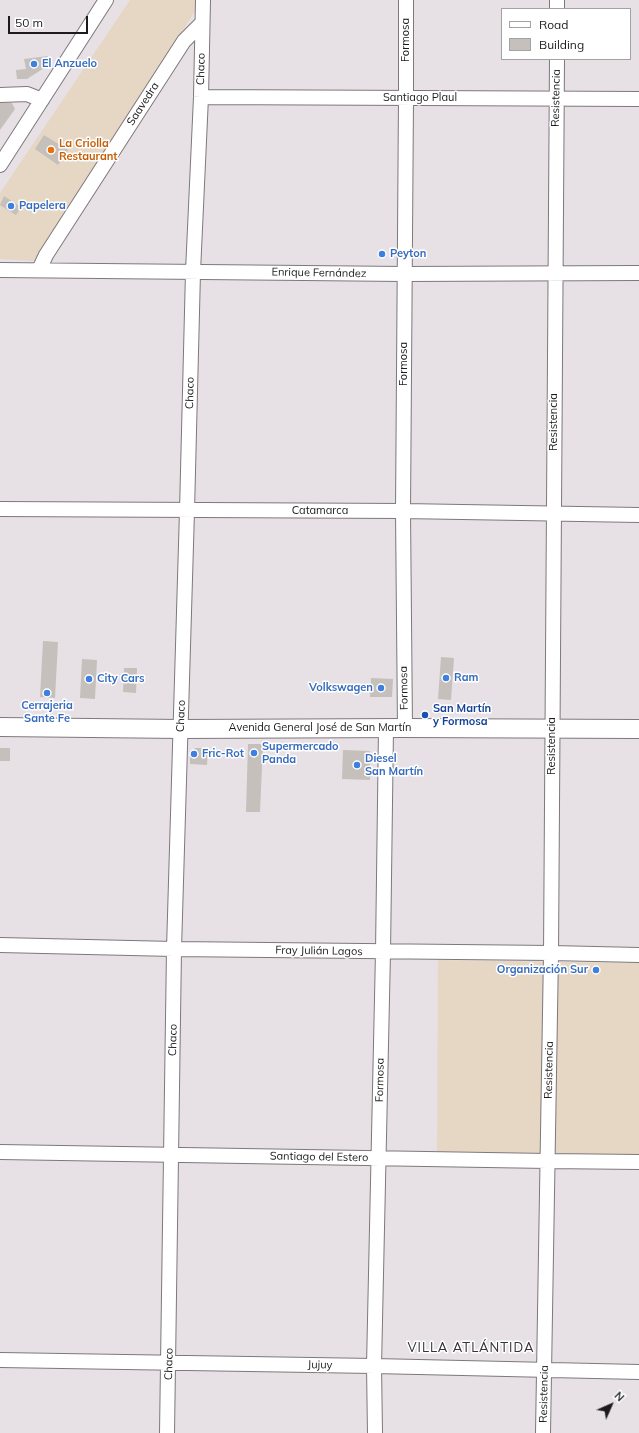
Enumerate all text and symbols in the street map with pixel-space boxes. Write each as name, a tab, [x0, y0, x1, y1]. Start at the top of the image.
scale bar	[10, 8, 90, 34]
legend	[501, 8, 631, 60]
text: 50 m	[15, 15, 43, 30]
text: Road	[539, 17, 568, 32]
street label: Formosa	[399, 18, 413, 62]
text: Building	[539, 37, 584, 52]
street label: Chaco	[194, 53, 208, 85]
place label: El Anzuelo	[42, 57, 97, 71]
marker: El Anzuelo	[29, 59, 39, 69]
street label: Resistencia	[549, 69, 563, 127]
street label: Saavedra	[124, 80, 162, 128]
street label: Santiago Plaul	[383, 91, 457, 105]
place label: La Criolla Restaurant	[59, 137, 117, 163]
marker: La Criolla Restaurant	[46, 145, 56, 155]
place label: Papelera	[19, 199, 66, 213]
marker: Papelera	[6, 201, 16, 211]
place label: Peyton	[390, 247, 426, 261]
marker: Peyton	[377, 249, 387, 259]
street label: Enrique Fernández	[271, 266, 367, 280]
street label: Formosa	[397, 342, 411, 386]
street label: Chaco	[183, 377, 197, 409]
street label: Resistencia	[547, 393, 561, 451]
street label: Catamarca	[292, 504, 348, 518]
street label: Formosa	[397, 666, 411, 710]
place label: Ram	[454, 671, 478, 685]
place label: City Cars	[97, 672, 145, 686]
marker: Ram	[441, 673, 451, 683]
marker: City Cars	[84, 674, 94, 684]
place label: Volkswagen	[309, 681, 373, 695]
marker: Volkswagen	[376, 683, 386, 693]
marker: Cerrajeria Sante Fe	[42, 688, 52, 698]
place label: Cerrajeria Sante Fe	[21, 699, 73, 725]
street label: Chaco	[174, 700, 188, 732]
place label: San Martín y Formosa	[433, 702, 491, 728]
marker: San Martín y Formosa	[420, 710, 430, 720]
street label: Resistencia	[545, 717, 559, 775]
street label: Avenida General José de San Martín	[229, 721, 411, 735]
place label: Supermercado Panda	[262, 740, 339, 766]
place label: Fric-Rot	[202, 747, 244, 761]
marker: Supermercado Panda	[249, 748, 259, 758]
marker: Fric-Rot	[189, 749, 199, 759]
place label: Diesel San Martín	[365, 752, 423, 778]
marker: Diesel San Martín	[352, 760, 362, 770]
street label: Fray Julián Lagos	[275, 944, 363, 958]
place label: Organización Sur	[497, 963, 588, 977]
marker: Organización Sur	[591, 965, 601, 975]
street label: Chaco	[166, 1024, 180, 1056]
street label: Resistencia	[542, 1041, 556, 1099]
street label: Formosa	[373, 1058, 387, 1102]
street label: Santiago del Estero	[270, 1150, 368, 1164]
district label: VILLA ATLÁNTIDA	[407, 1340, 535, 1356]
street label: Chaco	[162, 1348, 176, 1380]
street label: Jujuy	[308, 1358, 332, 1372]
street label: Resistencia	[537, 1365, 551, 1423]
north arrow	[591, 1385, 631, 1425]
text: N	[612, 1389, 627, 1404]

